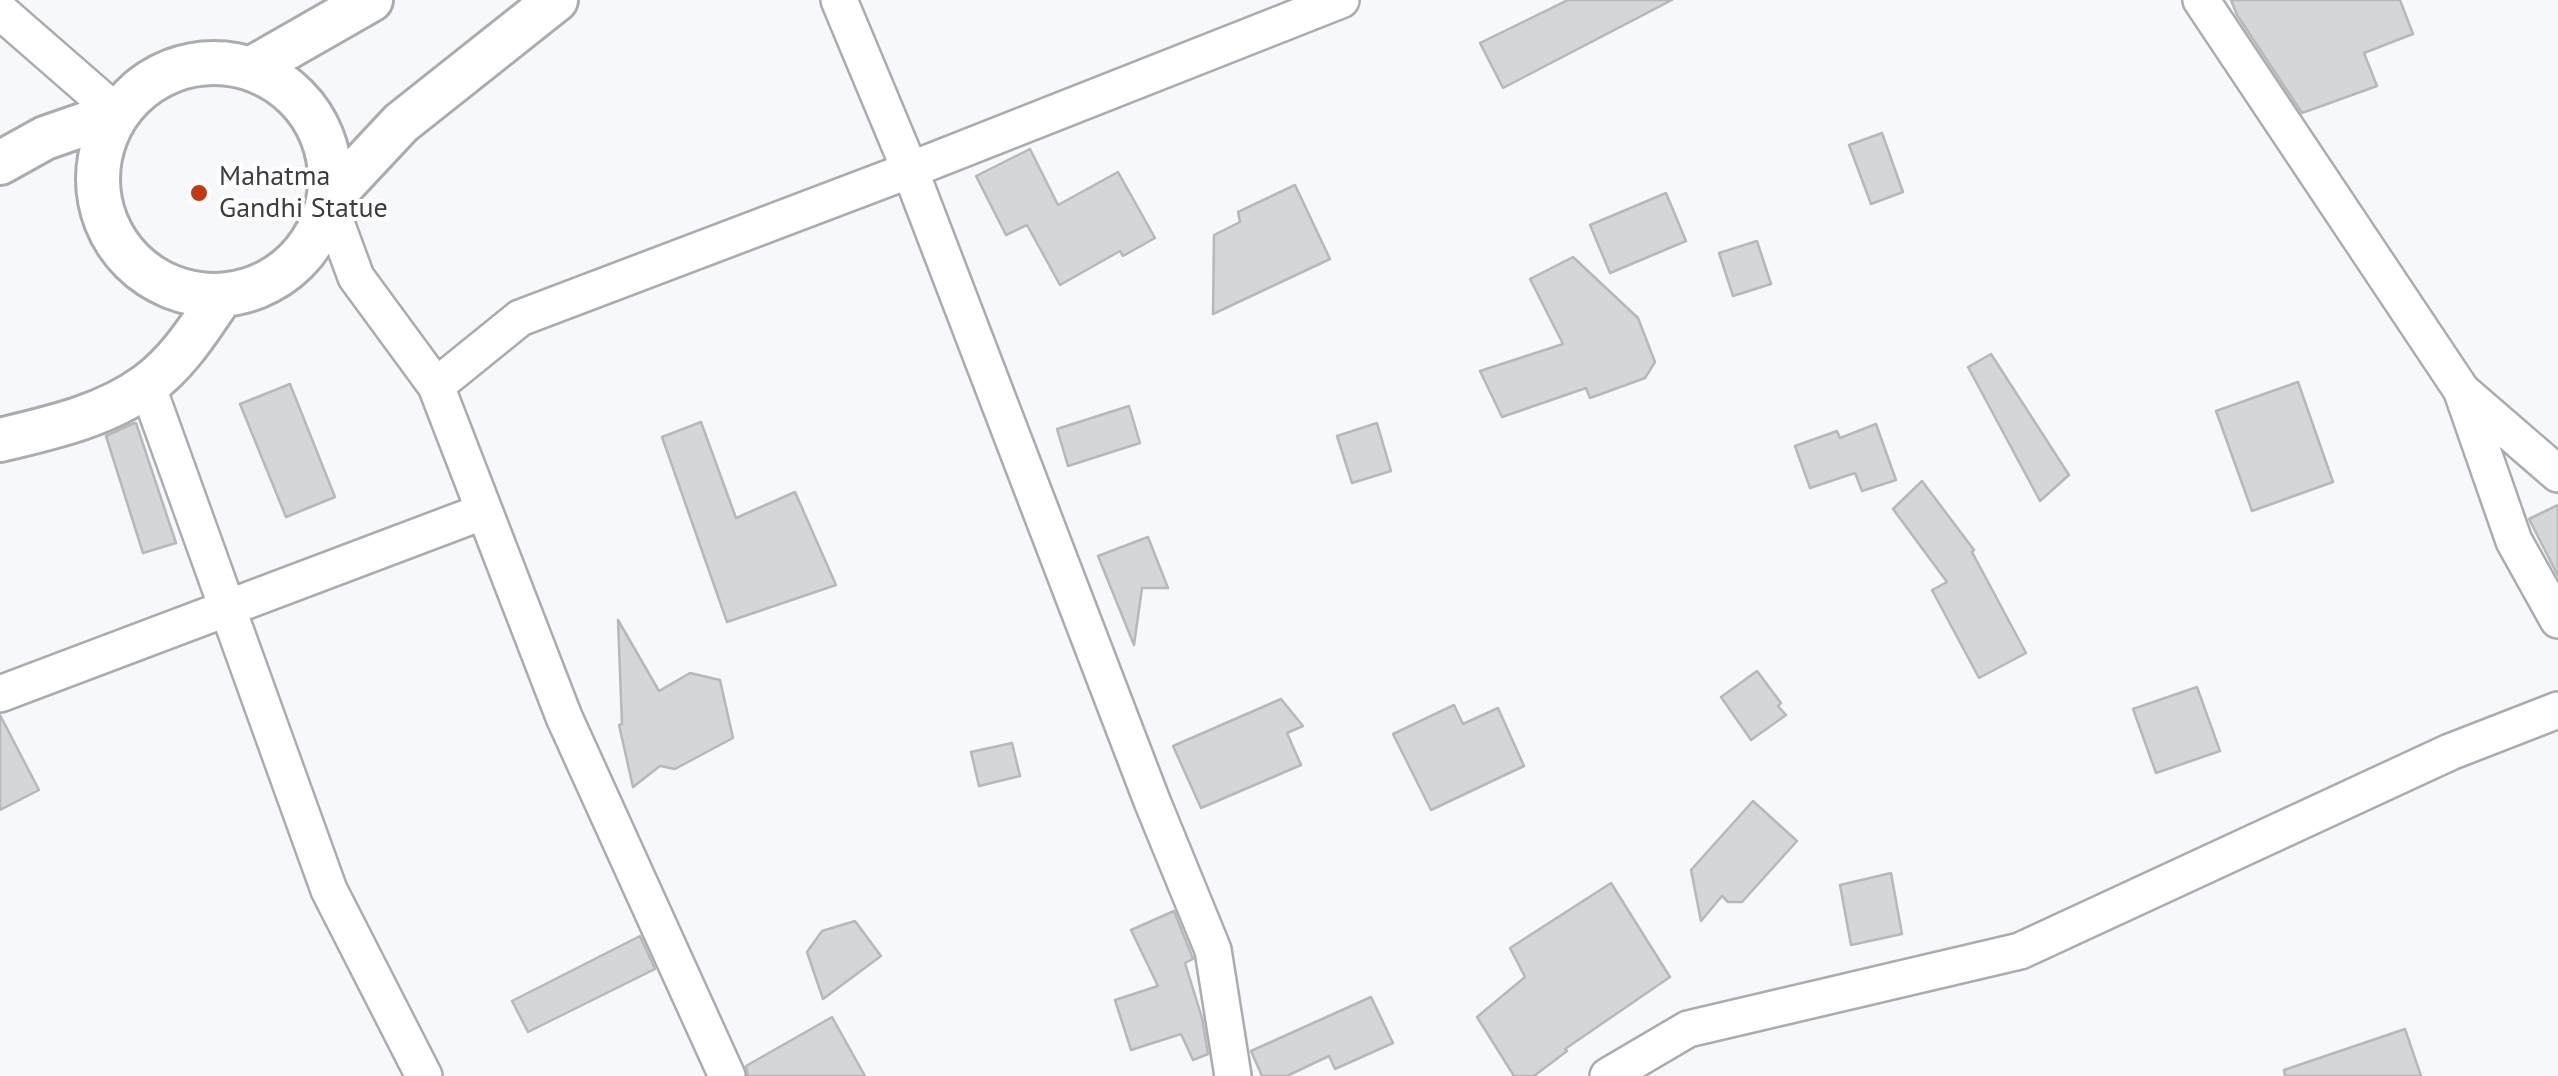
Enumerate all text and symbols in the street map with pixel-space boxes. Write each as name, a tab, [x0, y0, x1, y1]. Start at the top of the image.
place label: Mahatma Gandhi Statue	[219, 160, 388, 226]
marker: Mahatma Gandhi Statue	[188, 182, 210, 204]

